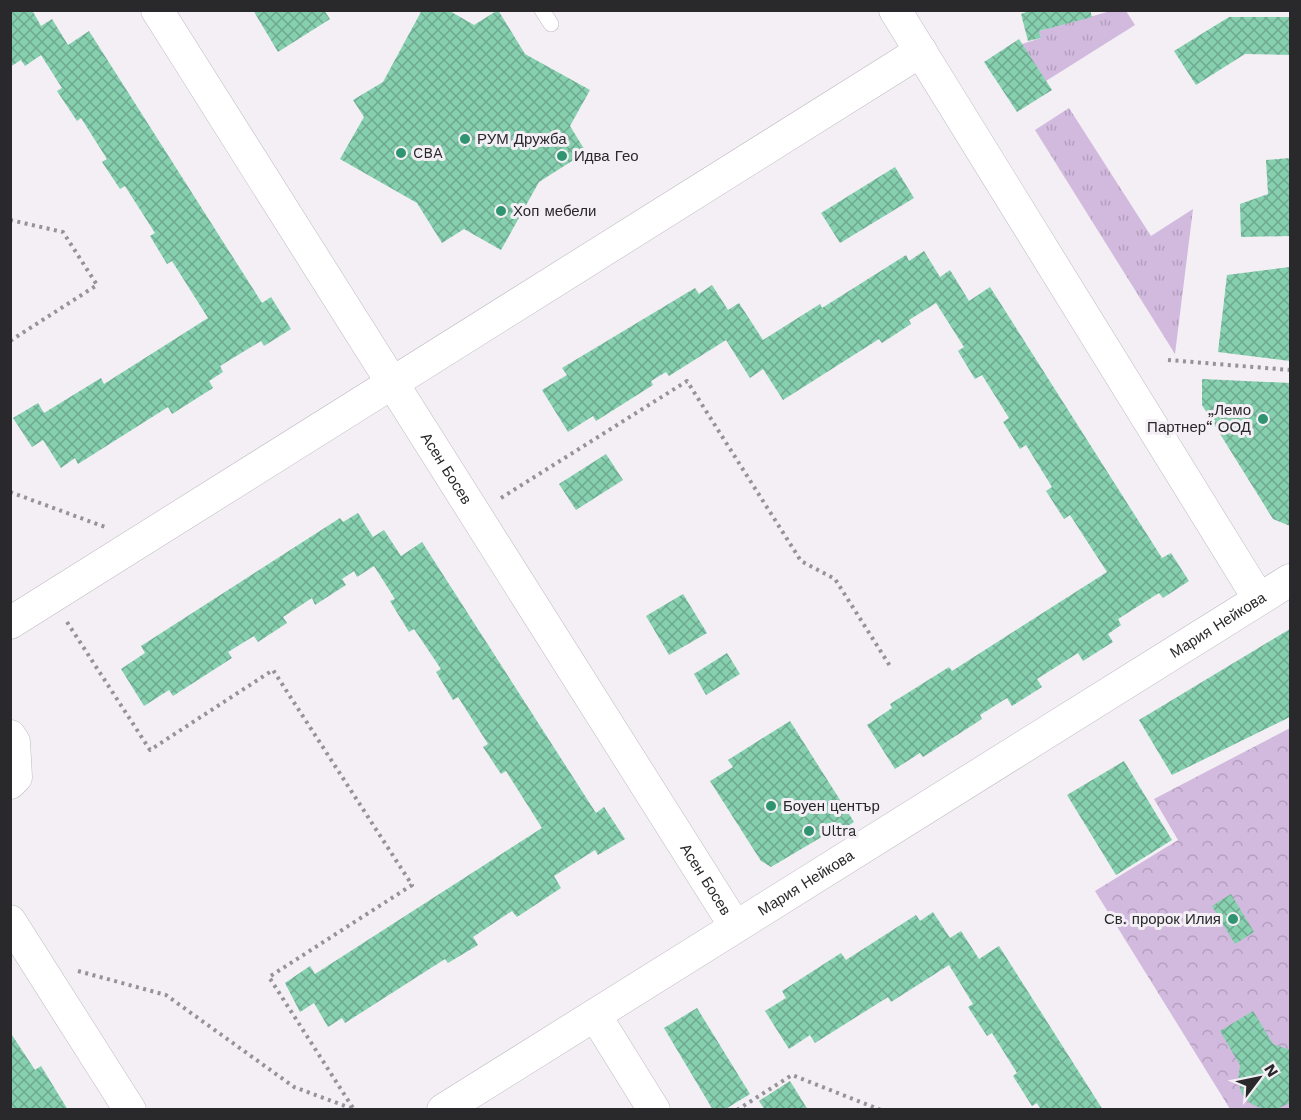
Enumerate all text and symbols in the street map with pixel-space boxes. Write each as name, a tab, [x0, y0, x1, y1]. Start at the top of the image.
place label: РУМ Дружба	[477, 130, 567, 148]
marker: РУМ Дружба	[458, 132, 472, 146]
place label: CBA	[413, 144, 443, 162]
marker: CBA	[394, 146, 408, 160]
place label: Идва Гео	[574, 147, 639, 165]
marker: Идва Гео	[555, 149, 569, 163]
place label: Хоп мебели	[513, 202, 596, 220]
marker: Хоп мебели	[494, 204, 508, 218]
place label: „Лемо Партнер“ ООД	[1147, 401, 1251, 436]
marker: „Лемо Партнер“ ООД	[1256, 412, 1270, 426]
street label: Асен Босев	[417, 429, 476, 508]
street label: Мария Нейкова	[1166, 588, 1270, 662]
place label: Боуен център	[783, 797, 880, 815]
marker: Боуен център	[764, 799, 778, 813]
place label: Ultra	[821, 822, 857, 840]
marker: Ultra	[802, 824, 816, 838]
street label: Асен Босев	[676, 840, 735, 919]
street label: Мария Нейкова	[755, 846, 858, 920]
place label: Св. пророк Илия	[1104, 910, 1221, 928]
marker: Св. пророк Илия	[1226, 912, 1240, 926]
north arrow	[1229, 1048, 1289, 1108]
text: N	[1260, 1060, 1282, 1080]

